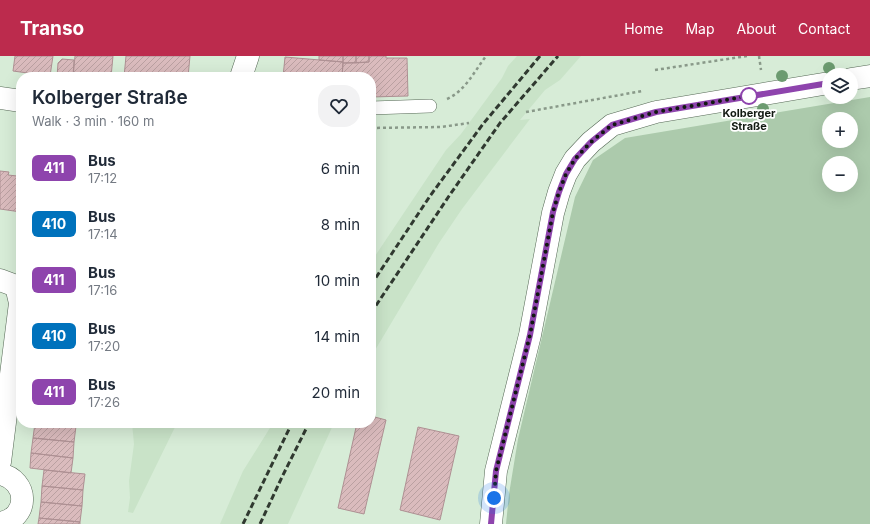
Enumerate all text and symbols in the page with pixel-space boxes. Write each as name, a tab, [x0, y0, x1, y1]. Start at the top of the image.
text: Transo	[20, 17, 84, 40]
text: Home	[624, 20, 663, 37]
text: Map	[685, 20, 715, 37]
text: About	[737, 20, 776, 37]
text: Contact	[798, 20, 850, 37]
map controls	[822, 68, 858, 192]
button: layers	[822, 68, 858, 104]
button: heart	[318, 85, 360, 127]
text: Kolberger Straße	[32, 86, 188, 109]
marker: Kolberger Straße	[740, 87, 758, 105]
place label: Kolberger Straße	[723, 106, 776, 133]
button: +	[822, 112, 858, 148]
text: Walk · 3 min · 160 m	[32, 113, 154, 129]
text: Bus	[88, 151, 116, 170]
button: −	[822, 156, 858, 192]
text: 411	[43, 159, 65, 176]
text: 6 min	[321, 159, 360, 178]
text: 17:12	[88, 170, 117, 186]
text: Bus	[88, 207, 116, 226]
text: 410	[42, 215, 66, 232]
text: 8 min	[321, 215, 360, 234]
text: 17:14	[88, 226, 118, 242]
text: Bus	[88, 263, 116, 282]
text: 411	[43, 271, 65, 288]
text: 10 min	[315, 271, 360, 290]
text: 17:16	[88, 282, 117, 298]
text: Bus	[88, 319, 116, 338]
text: 410	[42, 327, 66, 344]
text: 14 min	[314, 327, 360, 346]
text: 17:20	[88, 338, 120, 354]
text: Bus	[88, 375, 116, 394]
text: 411	[43, 383, 65, 400]
text: 20 min	[312, 383, 360, 402]
text: 17:26	[88, 394, 120, 410]
your location	[484, 488, 504, 508]

